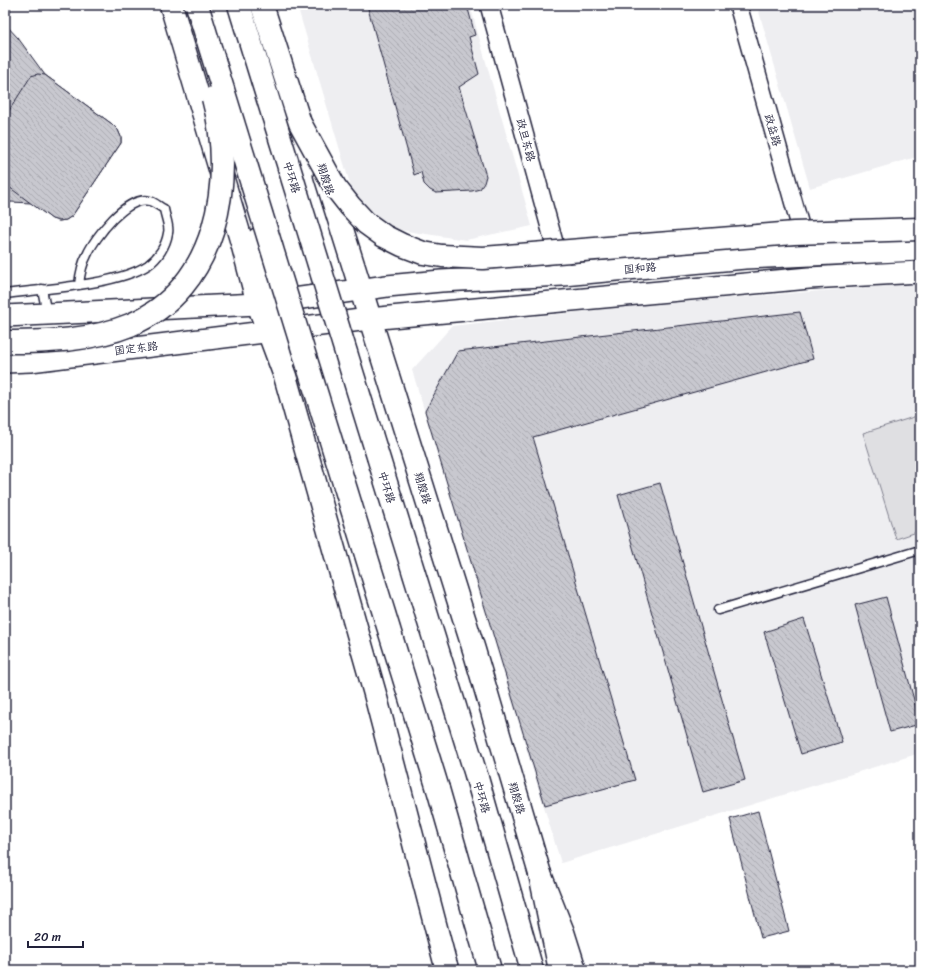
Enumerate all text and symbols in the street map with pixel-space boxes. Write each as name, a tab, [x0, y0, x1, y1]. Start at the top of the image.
street label: 政益路	[759, 112, 786, 149]
street label: 政旦东路	[511, 116, 540, 164]
street label: 中环路	[278, 159, 305, 196]
street label: 翔殷路	[312, 161, 339, 198]
street label: 国和路	[623, 258, 657, 279]
street label: 国定东路	[113, 336, 159, 361]
street label: 中环路	[373, 469, 400, 506]
street label: 翔殷路	[409, 470, 436, 507]
street label: 中环路	[468, 779, 495, 816]
street label: 翔殷路	[503, 780, 530, 817]
scale bar	[28, 923, 83, 949]
text: 20 m	[34, 926, 61, 948]

